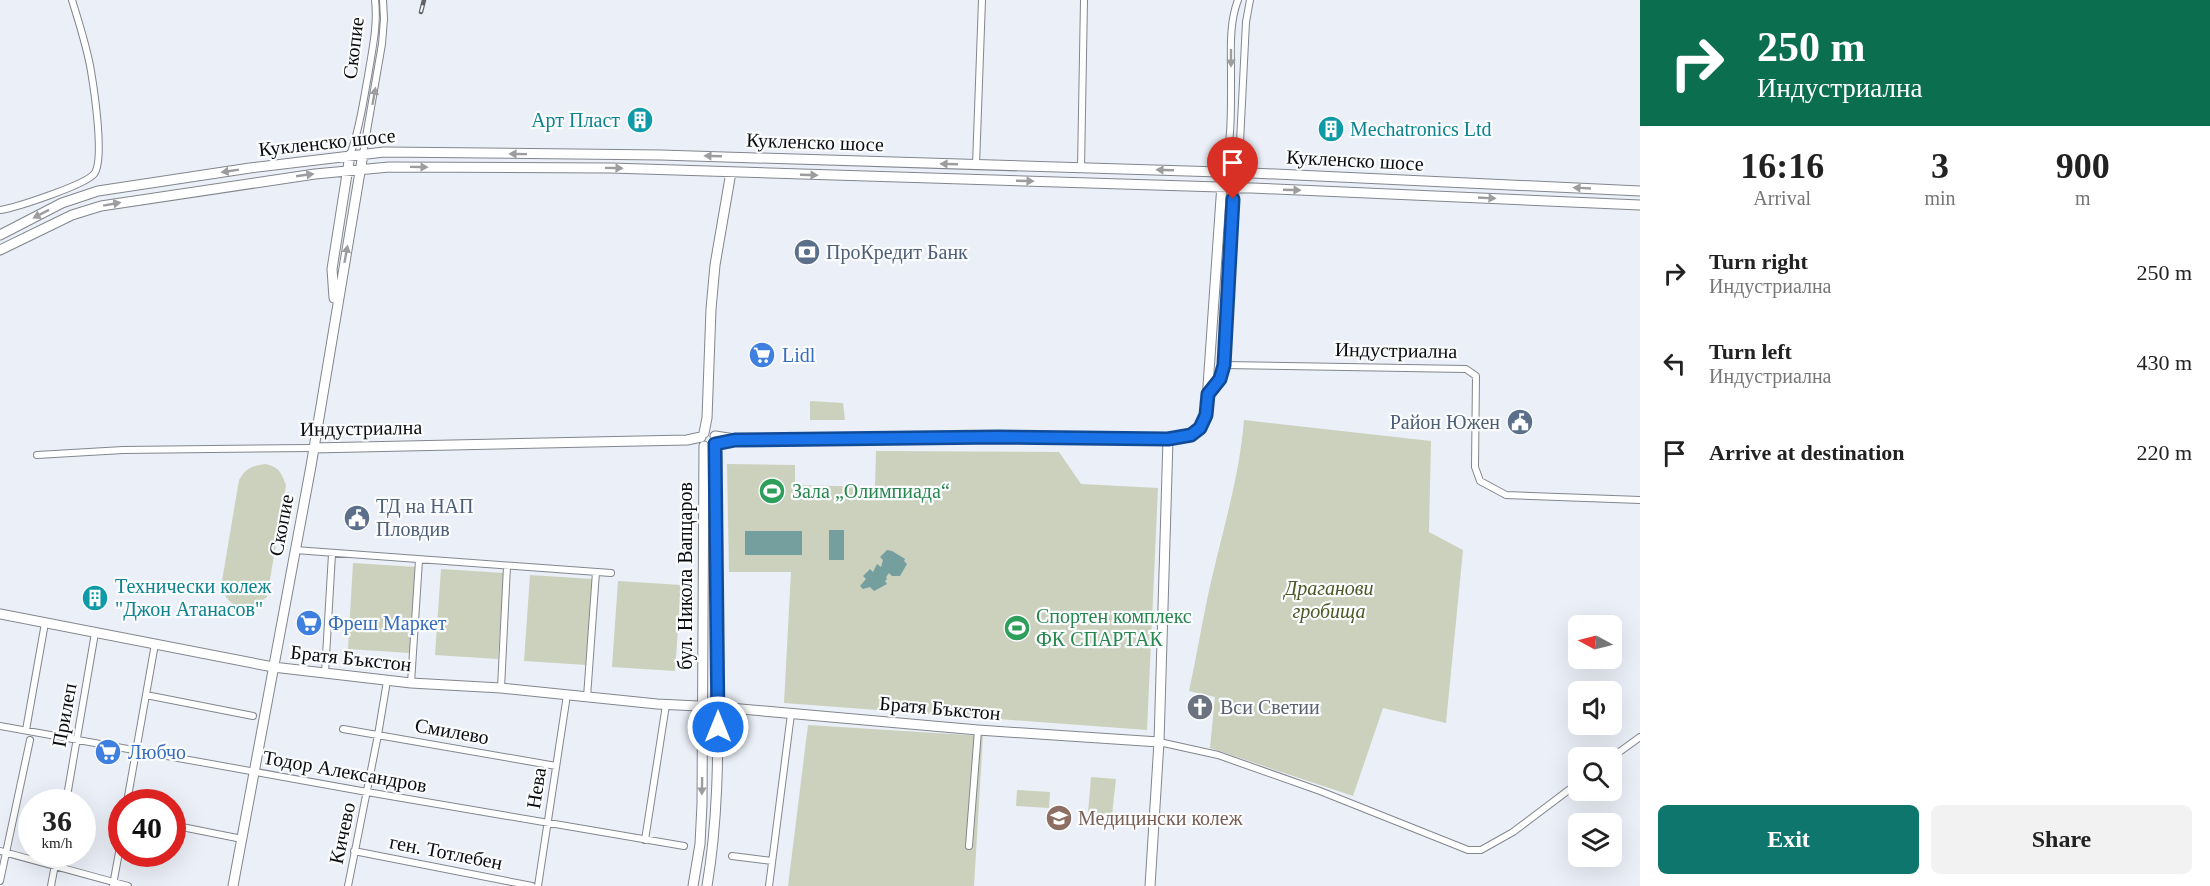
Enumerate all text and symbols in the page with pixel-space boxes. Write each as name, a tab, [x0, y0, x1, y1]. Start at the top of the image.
street label: Скопие	[338, 16, 368, 80]
icon: right	[1658, 24, 1736, 102]
text: 250 m	[1757, 24, 1866, 70]
one-way arrow	[1226, 48, 1236, 67]
text: Индустриална	[1757, 73, 1922, 103]
one-way arrow	[370, 86, 379, 105]
building icon: Арт Пласт	[625, 105, 655, 135]
place label: Арт Пласт	[531, 109, 620, 132]
building icon: Mechatronics Ltd	[1316, 114, 1346, 144]
place label: Mechatronics Ltd	[1350, 118, 1492, 140]
street label: Кукленско шосе	[257, 124, 397, 161]
street label: Кукленско шосе	[746, 129, 884, 156]
pin	[1207, 137, 1258, 199]
street label: Кукленско шосе	[1286, 145, 1424, 176]
icon: arrive	[1216, 146, 1249, 179]
text: 16:16	[1740, 146, 1824, 186]
text: 3	[1931, 146, 1949, 186]
text: 900	[2056, 146, 2110, 186]
one-way arrow	[508, 149, 527, 158]
one-way arrow	[703, 152, 722, 161]
one-way arrow	[940, 159, 959, 168]
one-way arrow	[410, 162, 429, 172]
one-way arrow	[605, 164, 624, 173]
one-way arrow	[220, 166, 239, 175]
one-way arrow	[1156, 166, 1175, 175]
one-way arrow	[800, 170, 819, 179]
one-way arrow	[296, 171, 315, 180]
one-way arrow	[1016, 177, 1035, 186]
one-way arrow	[1572, 184, 1591, 193]
one-way arrow	[1283, 185, 1302, 194]
text: Arrival	[1753, 187, 1811, 209]
text: min	[1924, 187, 1956, 209]
text: m	[2075, 187, 2091, 209]
one-way arrow	[1477, 193, 1496, 202]
one-way arrow	[103, 200, 122, 209]
one-way arrow	[33, 209, 50, 219]
bank icon: ПроКредит Банк	[792, 237, 822, 267]
place label: ПроКредит Банк	[826, 241, 968, 264]
one-way arrow	[341, 245, 350, 264]
text: Turn right	[1709, 249, 1808, 274]
icon: right	[1658, 257, 1691, 290]
text: 250 m	[2136, 260, 2192, 285]
text: Индустриална	[1709, 275, 1832, 297]
street label: Индустриална	[1335, 338, 1458, 363]
text: Turn left	[1709, 339, 1792, 364]
supermarket icon: Lidl	[747, 340, 777, 370]
place label: Lidl	[782, 344, 816, 366]
icon: left	[1658, 347, 1691, 380]
text: 430 m	[2136, 350, 2192, 375]
text: Индустриална	[1709, 365, 1832, 387]
public building icon: Район Южен	[1505, 407, 1535, 437]
place label: Район Южен	[1390, 411, 1500, 433]
street label: Индустриална	[300, 416, 423, 441]
icon: arrive	[1658, 437, 1691, 470]
text: Arrive at destination	[1709, 440, 1905, 465]
text: 220 m	[2136, 440, 2192, 465]
sports icon: Зала „Олимпиада“	[757, 476, 787, 506]
place label: Зала „Олимпиада“	[792, 480, 950, 503]
street label: бул. Никола Вапцаров	[674, 482, 697, 670]
street label: Скопие	[264, 492, 298, 558]
place label: ТД на НАП Пловдив	[376, 495, 474, 541]
public building icon: ТД на НАП Пловдив	[342, 503, 372, 533]
place label: Технически колеж "Джон Атанасов"	[115, 575, 272, 621]
park label: Драганови гробища	[1282, 577, 1374, 623]
building icon: Технически колеж "Джон Атанасов"	[80, 583, 110, 613]
place label: Спортен комплекс ФК СПАРТАК	[1036, 605, 1192, 650]
supermarket icon: Фреш Маркет	[294, 608, 324, 638]
place label: Фреш Маркет	[328, 612, 447, 635]
sports icon: Спортен комплекс ФК СПАРТАК	[1002, 613, 1032, 643]
north arrow	[1568, 615, 1622, 669]
map controls	[1568, 615, 1622, 867]
street label: Братя Бъкстон	[289, 641, 413, 676]
street label: Прилеп	[48, 681, 81, 749]
button: sound	[1568, 681, 1622, 735]
street label: Братя Бъкстон	[878, 692, 1002, 725]
church icon: Вси Светии	[1185, 692, 1215, 722]
position arrow	[686, 695, 750, 759]
place label: Вси Светии	[1220, 696, 1320, 718]
street label: Смилево	[413, 714, 491, 748]
supermarket icon: Любчо	[93, 737, 123, 767]
place label: Любчо	[128, 741, 186, 763]
street label: Тодор Александров	[261, 746, 429, 797]
button: search	[1568, 747, 1622, 801]
street label: Нева	[522, 766, 550, 810]
one-way arrow	[697, 777, 707, 796]
speed limit sign: 40	[108, 789, 186, 867]
street label: Кичево	[325, 800, 359, 866]
school or university icon: Медицински колеж	[1044, 803, 1074, 833]
text: 36	[42, 804, 72, 837]
button: Exit	[1658, 805, 1919, 874]
button: Share	[1931, 805, 2192, 874]
place label: Медицински колеж	[1078, 807, 1243, 830]
button: layers	[1568, 813, 1622, 867]
street label: ген. Тотлебен	[388, 830, 505, 874]
text: km/h	[42, 835, 72, 851]

